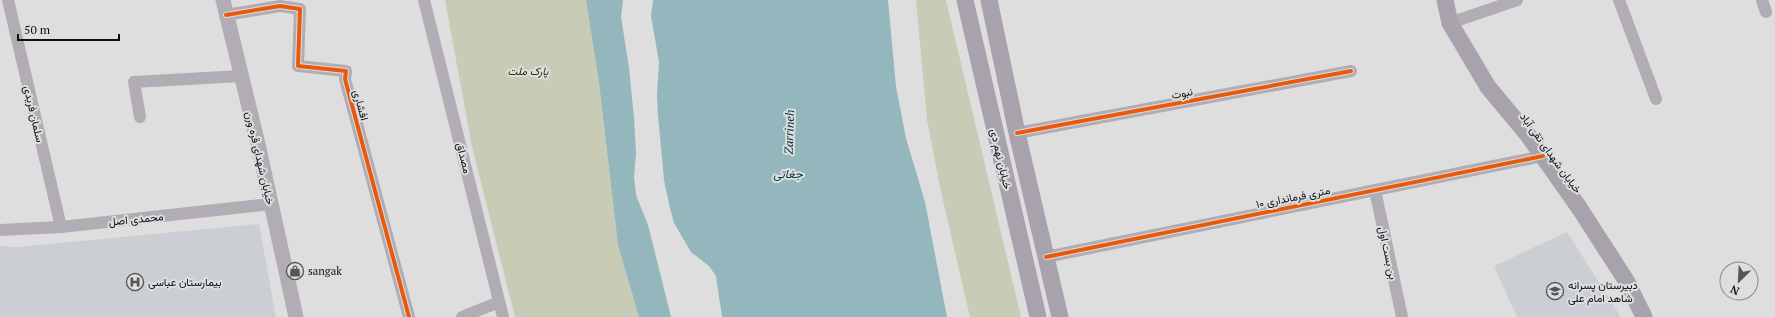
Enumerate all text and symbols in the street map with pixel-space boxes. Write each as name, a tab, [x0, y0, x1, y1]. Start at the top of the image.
scale bar	[18, 16, 119, 42]
text: 50 m	[24, 22, 51, 37]
park label: پارک ملت	[508, 64, 549, 79]
street label: سلمان فریدی	[21, 84, 47, 144]
street label: نبوت	[1170, 84, 1194, 102]
street label: افشاری	[350, 88, 372, 122]
water label: Zarrineh	[781, 109, 797, 155]
street label: خیابان شهدای قره ورن	[242, 110, 278, 206]
street label: خیابان شهدای تقی آباد	[1517, 110, 1585, 196]
street label: خیابان نهم دی	[986, 127, 1015, 191]
street label: مصداق	[453, 141, 475, 175]
water label: جغاتی	[773, 166, 804, 182]
street label: ۱۰ متری فرمانداری	[1255, 183, 1331, 211]
street label: محمدی اصل	[108, 209, 164, 229]
street label: بن بست اول	[1376, 225, 1400, 281]
shop icon: sangak	[285, 261, 305, 281]
north arrow	[1719, 261, 1759, 301]
place label: sangak	[308, 264, 342, 278]
hospital icon: بیمارستان عباسی	[125, 272, 145, 292]
place label: بیمارستان عباسی	[148, 275, 221, 289]
place label: دبیرستان پسرانه شاهد امام علی	[1568, 278, 1638, 306]
school or university icon: دبیرستان پسرانه شاهد امام علی	[1545, 281, 1565, 301]
text: N	[1728, 282, 1742, 298]

